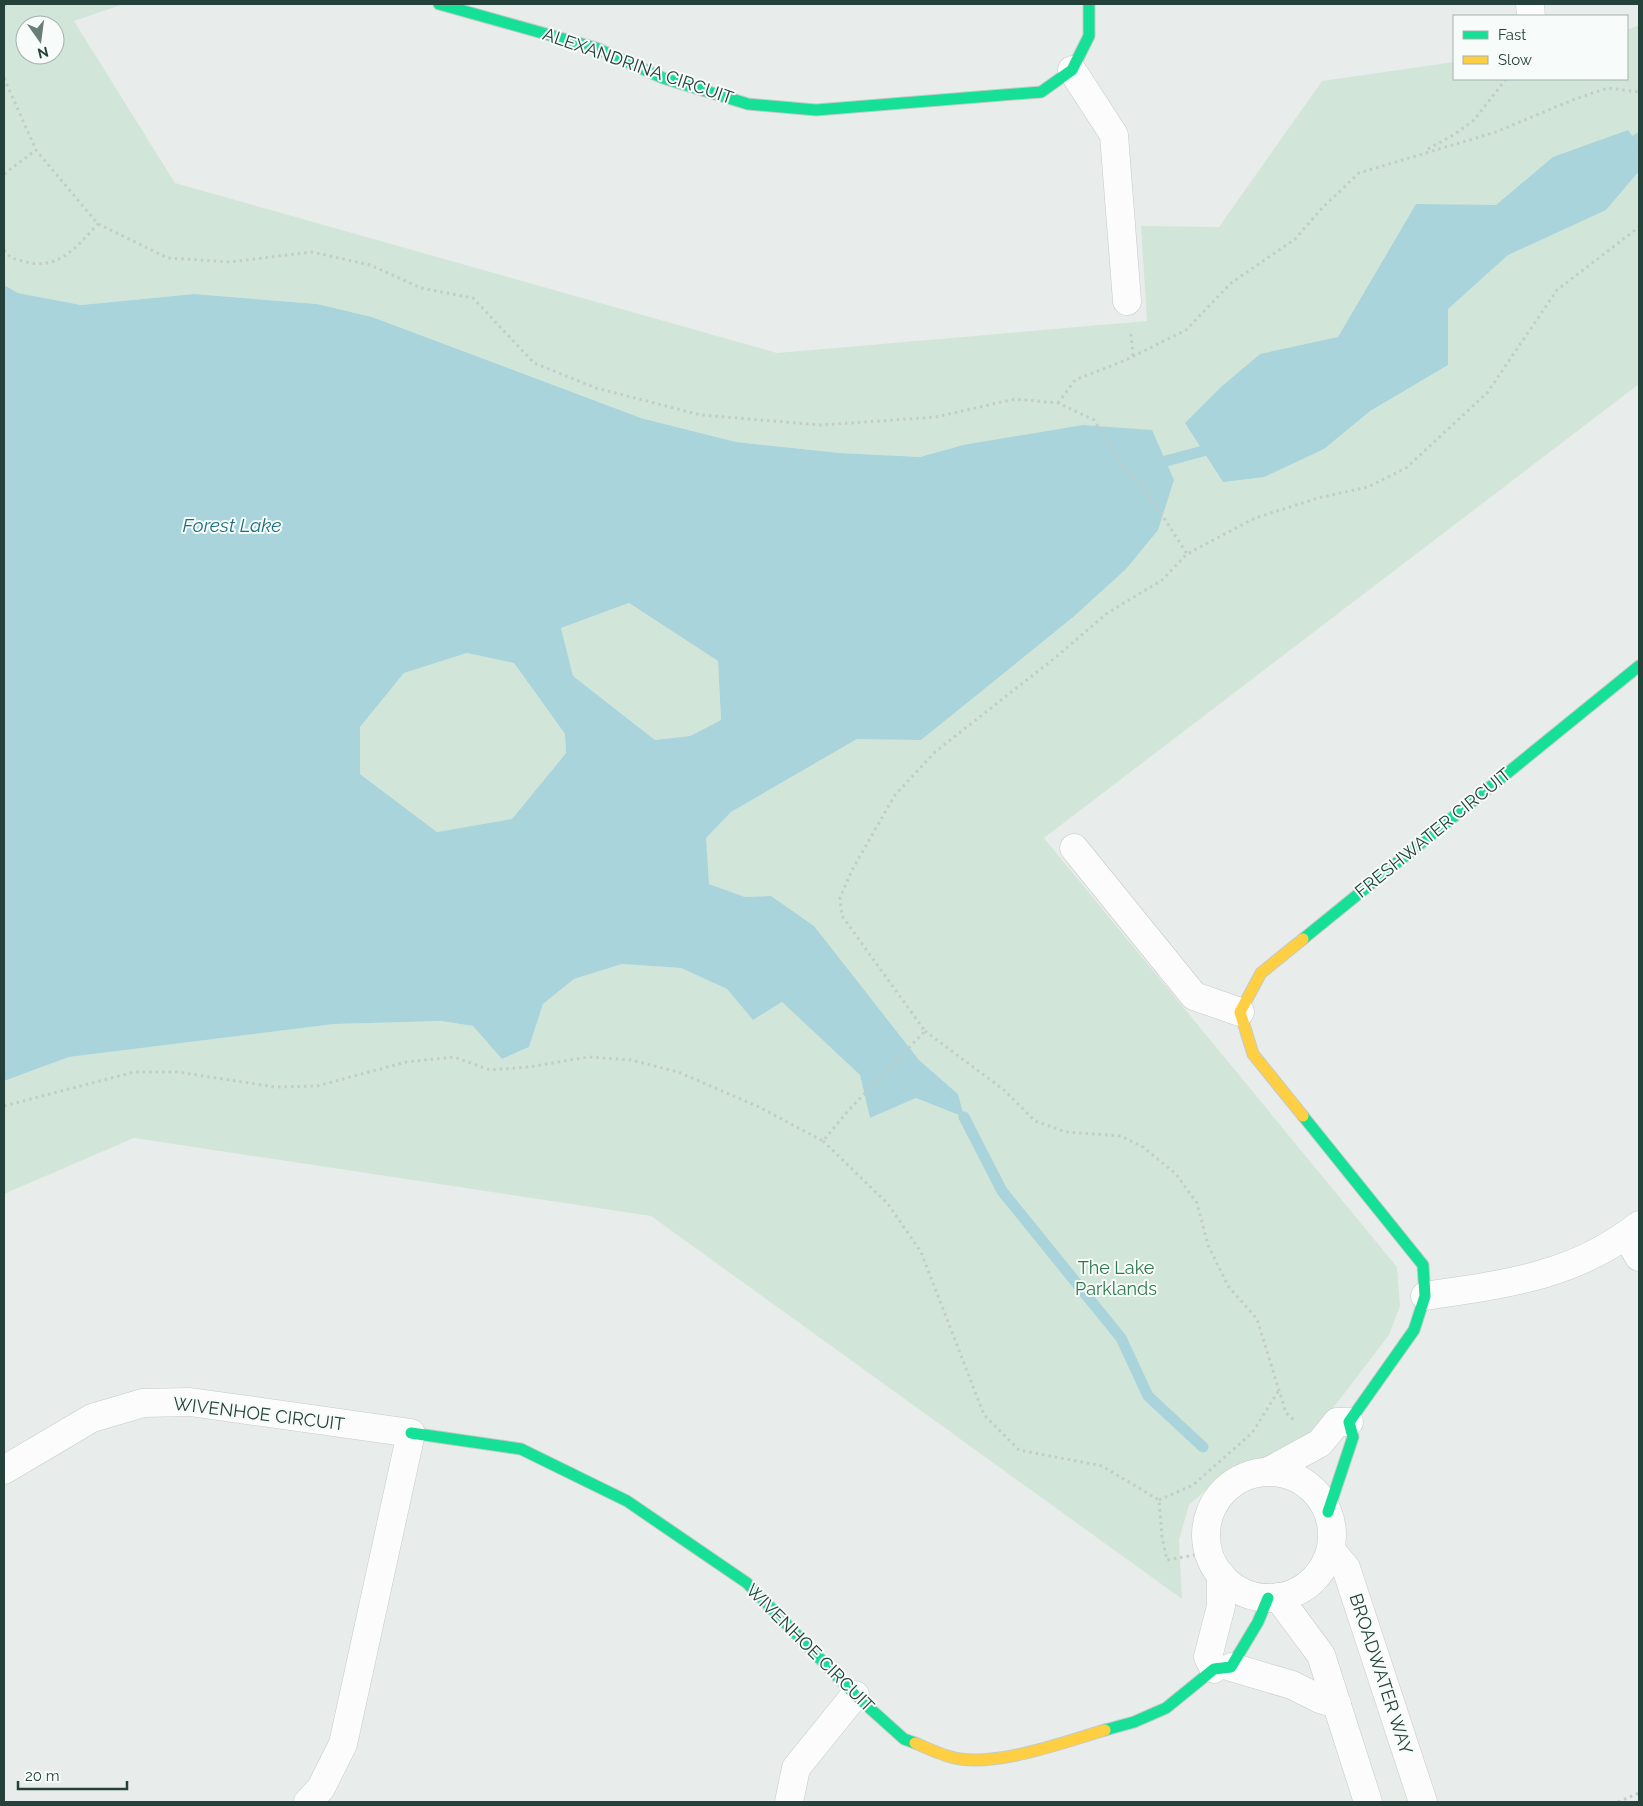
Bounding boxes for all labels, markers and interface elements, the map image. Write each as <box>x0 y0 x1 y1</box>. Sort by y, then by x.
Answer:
north arrow <box>15 15 65 65</box>
legend <box>1453 15 1628 80</box>
street label: ALEXANDRINA CIRCUIT <box>540 23 736 108</box>
text: Fast <box>1498 26 1526 44</box>
text: N <box>36 44 50 62</box>
text: Slow <box>1498 51 1532 69</box>
water label: Forest Lake <box>182 514 282 536</box>
street label: FRESHWATER CIRCUIT <box>1351 763 1515 902</box>
park label: The Lake Parklands <box>1075 1257 1157 1299</box>
street label: WIVENHOE CIRCUIT <box>172 1393 346 1434</box>
street label: WIVENHOE CIRCUIT <box>742 1579 879 1716</box>
street label: BROADWATER WAY <box>1346 1591 1417 1757</box>
scale bar <box>18 1758 126 1790</box>
text: 20 m <box>25 1767 60 1785</box>

